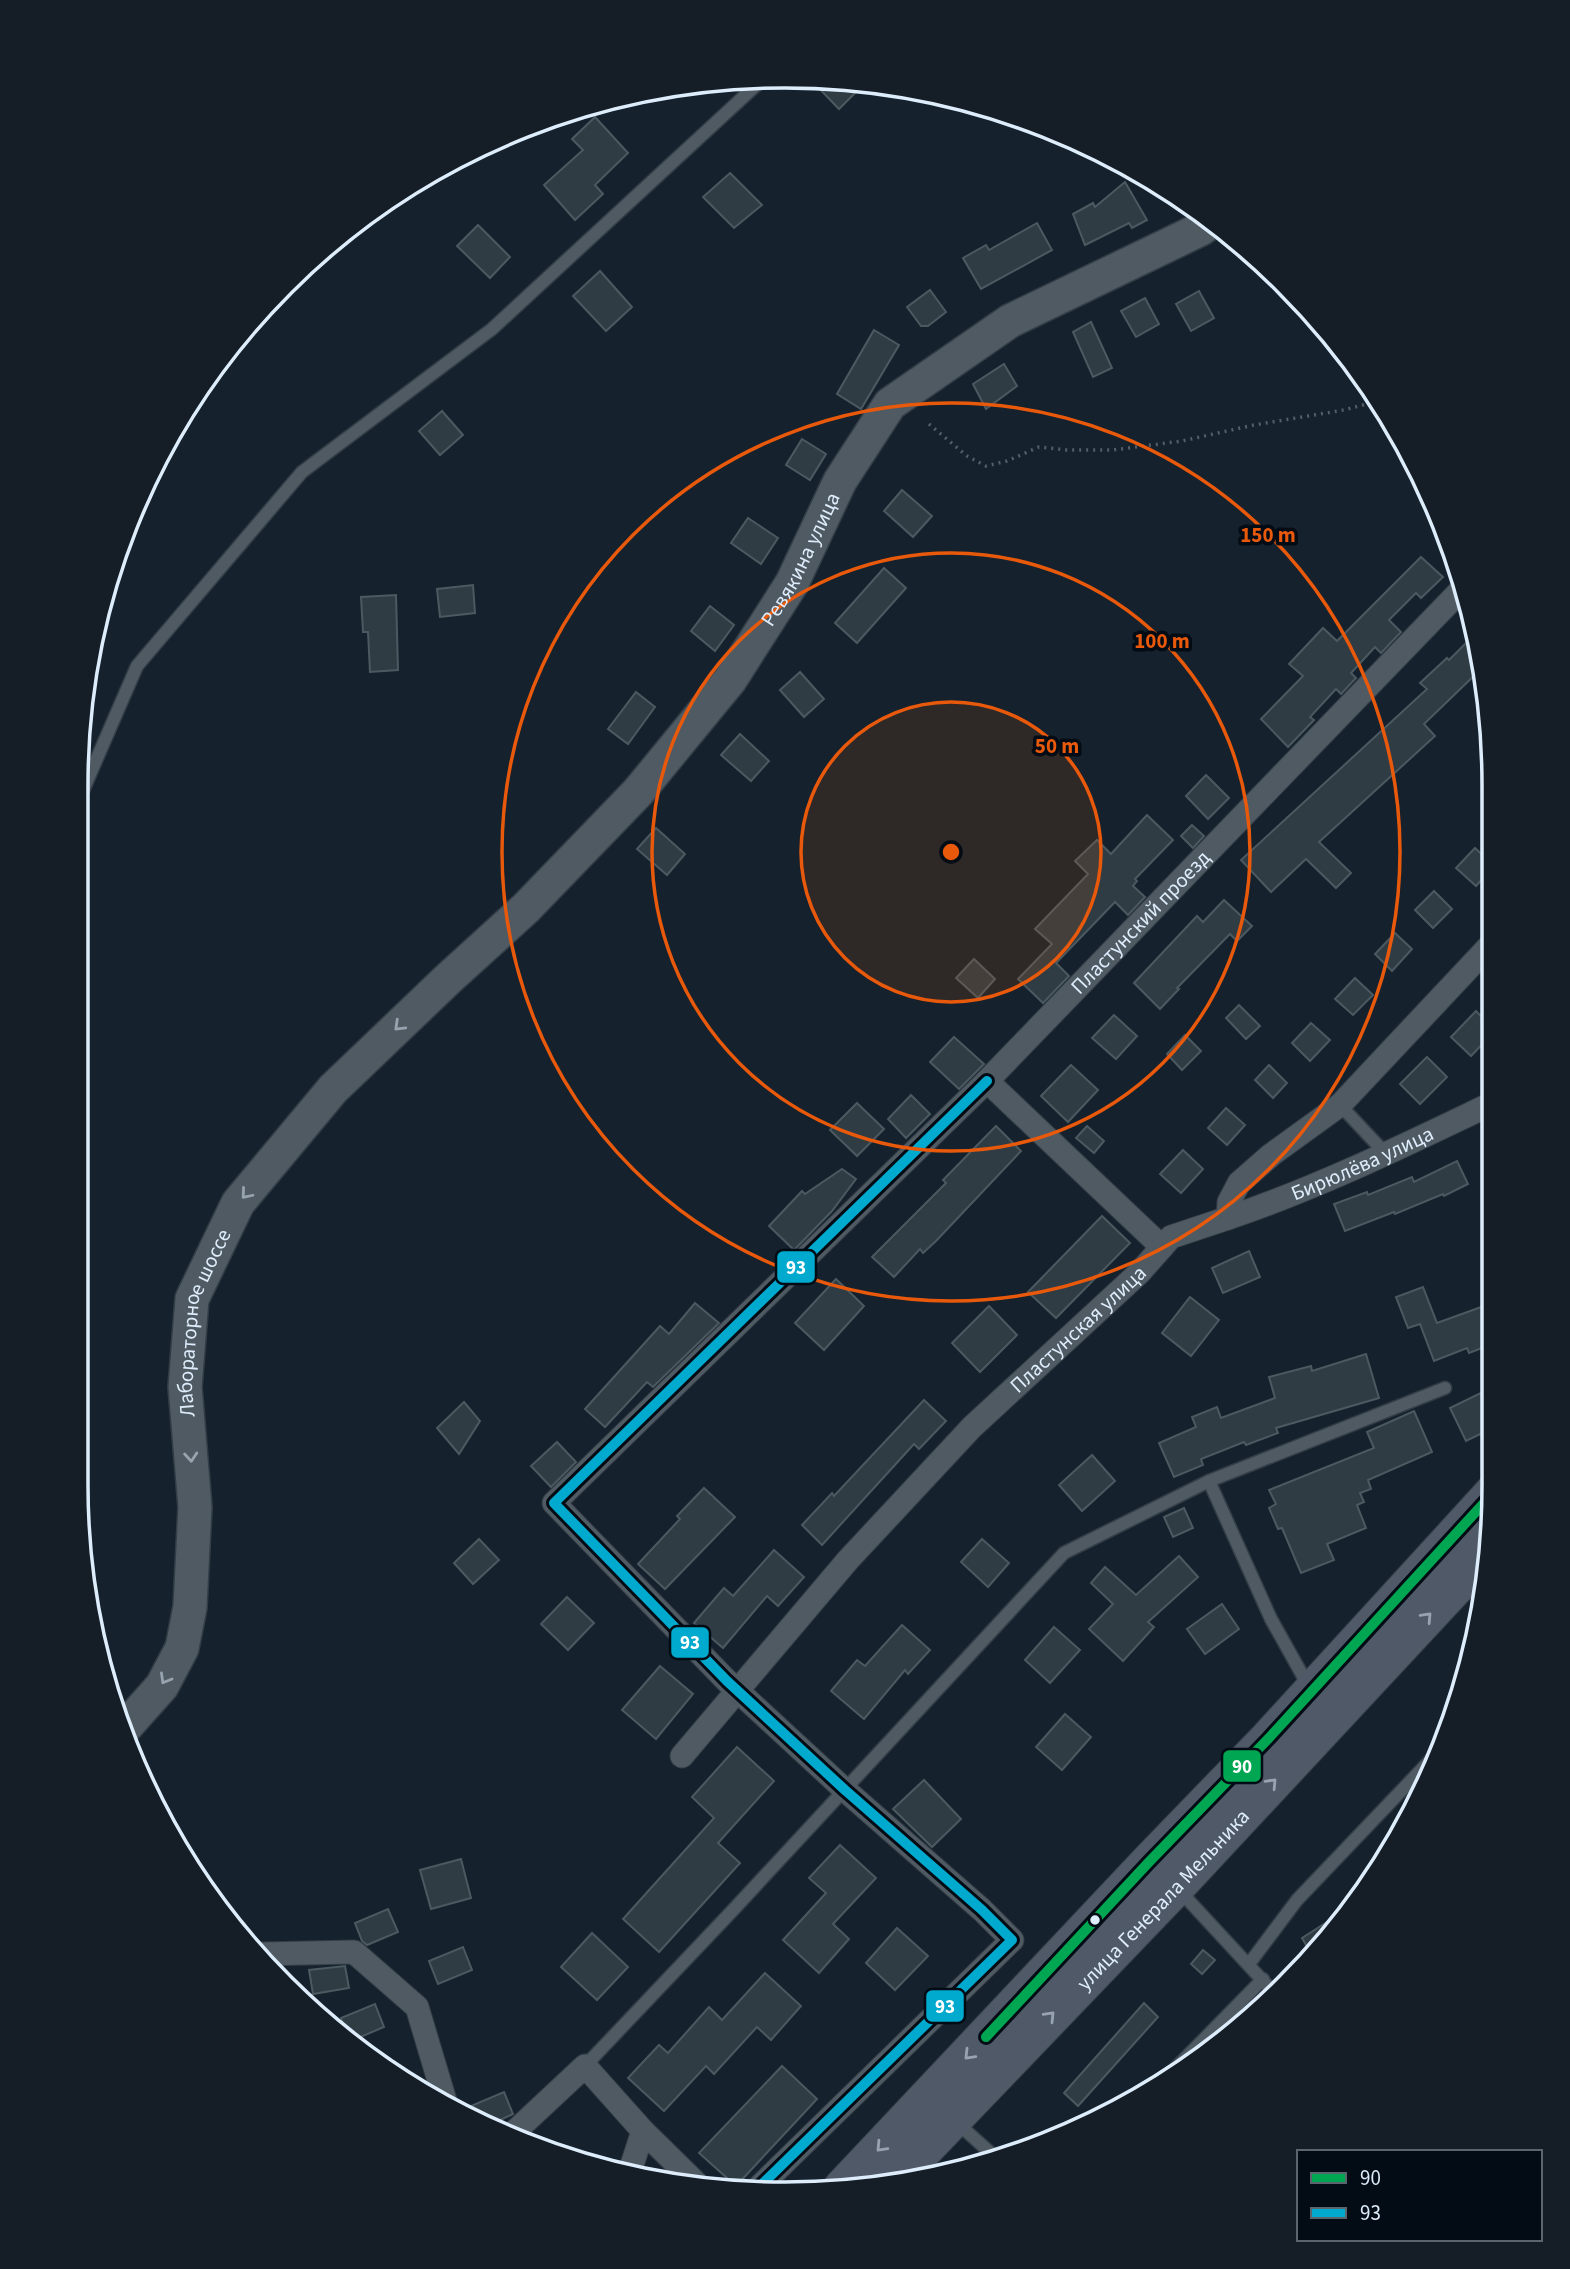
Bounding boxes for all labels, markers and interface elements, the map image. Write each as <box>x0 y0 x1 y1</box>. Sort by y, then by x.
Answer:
street label: Ревякина улица <box>753 487 848 632</box>
text: 150 m <box>1240 520 1296 550</box>
text: 100 m <box>1134 626 1190 656</box>
text: 50 m <box>1035 731 1079 761</box>
centre of rings <box>939 840 963 864</box>
street label: Пластунский проезд <box>1064 843 1217 1001</box>
one-way arrow <box>394 1017 407 1030</box>
street label: Бирюлёва улица <box>1286 1118 1439 1208</box>
one-way arrow <box>241 1186 254 1198</box>
street label: Лабораторное шоссе <box>170 1224 238 1418</box>
line badge: 93 <box>776 1250 816 1284</box>
text: 93 <box>786 1255 806 1282</box>
street label: Пластунская улица <box>1003 1258 1153 1400</box>
one-way arrow <box>183 1452 198 1463</box>
one-way arrow <box>1419 1612 1432 1625</box>
line badge: 93 <box>670 1626 710 1659</box>
text: 93 <box>680 1630 700 1657</box>
one-way arrow <box>160 1671 173 1684</box>
line badge: 90 <box>1222 1749 1262 1783</box>
text: 90 <box>1232 1754 1252 1781</box>
one-way arrow <box>1264 1778 1277 1791</box>
street label: улица Генерала Мельника <box>1070 1802 1256 1997</box>
unlabelled marker <box>1088 1913 1102 1927</box>
line badge: 93 <box>925 1989 965 2023</box>
text: 93 <box>935 1994 955 2021</box>
one-way arrow <box>1042 2011 1055 2024</box>
one-way arrow <box>964 2046 977 2059</box>
one-way arrow <box>876 2139 889 2152</box>
legend <box>1297 2150 1542 2241</box>
text: 90 <box>1360 2163 1381 2193</box>
text: 93 <box>1360 2198 1381 2228</box>

